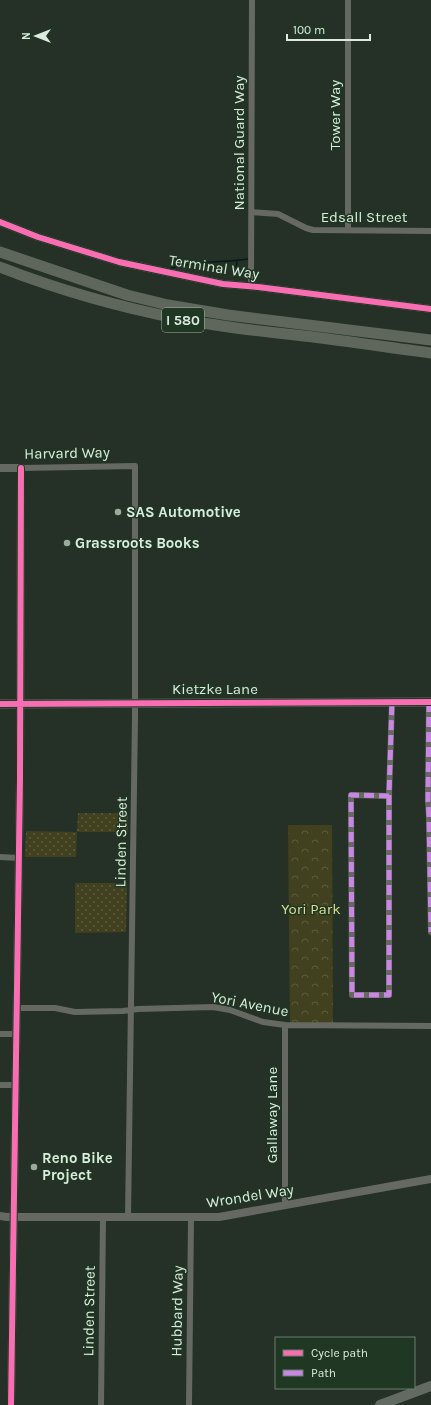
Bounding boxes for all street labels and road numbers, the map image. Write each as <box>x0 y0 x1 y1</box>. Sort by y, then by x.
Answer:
street label: National Guard Way <box>230 76 248 210</box>
street label: Tower Way <box>326 80 344 150</box>
street label: Edsall Street <box>321 208 408 226</box>
street label: Terminal Way <box>168 251 260 283</box>
road number: I 580 <box>162 308 204 332</box>
street label: Harvard Way <box>24 443 110 463</box>
street label: Kietzke Lane <box>172 680 258 698</box>
street label: Linden Street <box>111 796 131 888</box>
street label: Yori Avenue <box>210 988 290 1020</box>
street label: Gallaway Lane <box>263 1067 281 1163</box>
street label: Wrondel Way <box>205 1180 295 1212</box>
street label: Linden Street <box>79 1265 99 1357</box>
street label: Hubbard Way <box>167 1265 187 1357</box>

